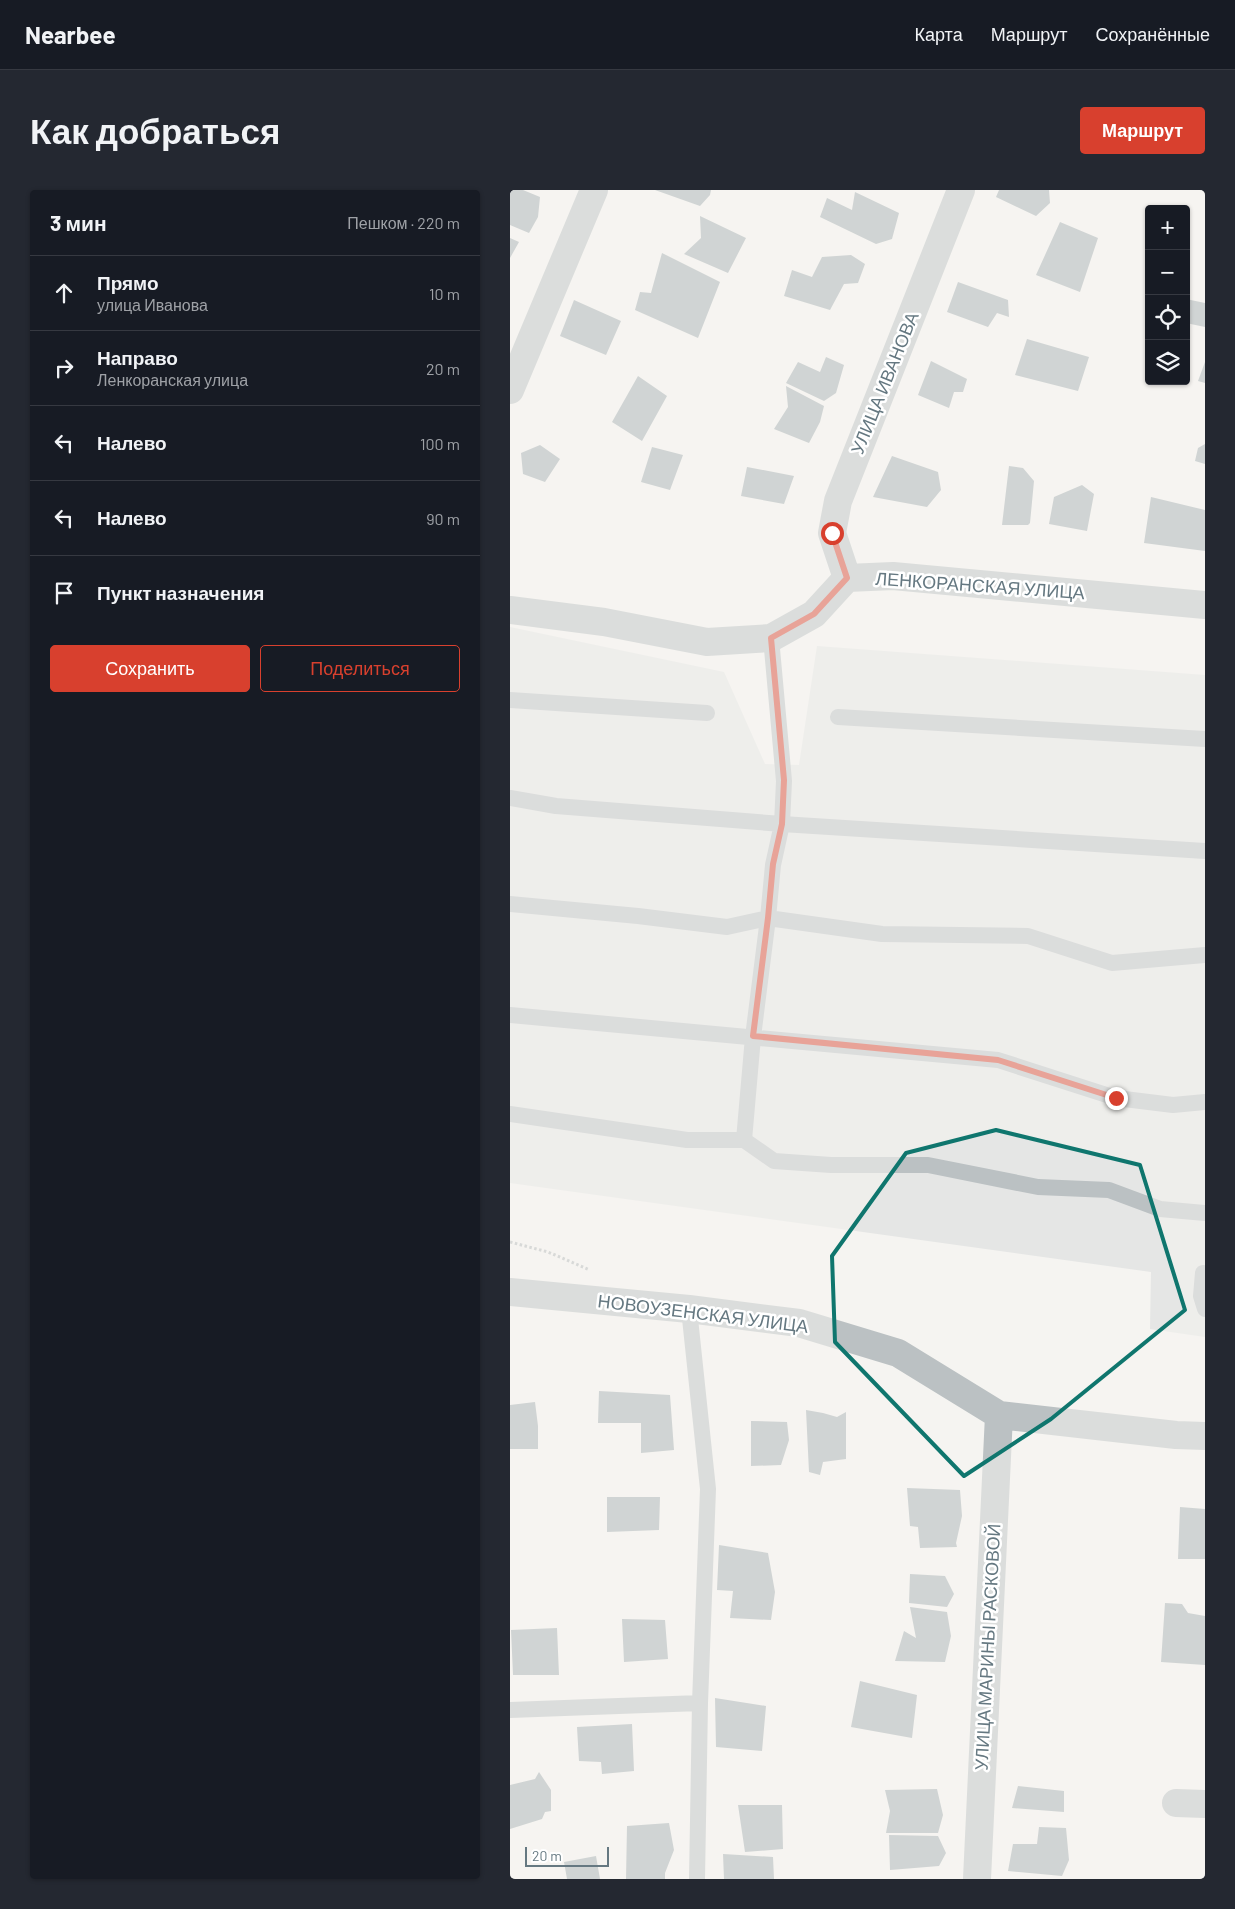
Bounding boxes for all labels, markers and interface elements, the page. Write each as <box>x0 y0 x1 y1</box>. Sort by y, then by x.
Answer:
text: Nearbee <box>25 20 116 49</box>
text: Карта <box>915 23 963 45</box>
text: Маршрут <box>991 23 1067 45</box>
text: Сохранённые <box>1095 23 1210 45</box>
button: Маршрут <box>1080 107 1205 154</box>
text: Как добраться <box>30 109 280 151</box>
map controls <box>1145 205 1190 385</box>
button: + <box>1145 205 1190 250</box>
text: 3 мин <box>50 210 107 235</box>
text: Пешком · 220 m <box>347 213 460 232</box>
button: − <box>1145 250 1190 295</box>
text: Прямо <box>97 271 159 294</box>
icon: ahead <box>50 279 78 307</box>
text: 10 m <box>429 284 460 303</box>
text: улица Иванова <box>97 295 208 314</box>
button: locate <box>1145 295 1190 340</box>
street label: УЛИЦА ИВАНОВА <box>846 308 923 457</box>
button: layers <box>1145 340 1190 385</box>
text: Направо <box>97 346 178 369</box>
icon: right <box>50 354 78 382</box>
text: 20 m <box>426 359 460 378</box>
text: Ленкоранская улица <box>97 370 248 389</box>
icon: left <box>50 429 78 457</box>
text: Налево <box>97 431 167 454</box>
text: 100 m <box>420 434 460 453</box>
icon: left <box>50 504 78 532</box>
text: Налево <box>97 506 167 529</box>
text: 90 m <box>426 509 460 528</box>
route start <box>821 522 844 545</box>
street label: ЛЕНКОРАНСКАЯ УЛИЦА <box>875 567 1086 603</box>
icon: arrive <box>50 579 78 607</box>
text: Пункт назначения <box>97 581 264 604</box>
button: Сохранить <box>50 645 250 692</box>
button: Поделиться <box>260 645 460 692</box>
route end <box>1105 1087 1128 1110</box>
street label: НОВОУЗЕНСКАЯ УЛИЦА <box>597 1289 810 1337</box>
street label: УЛИЦА МАРИНЫ РАСКОВОЙ <box>970 1523 1004 1771</box>
scale bar <box>525 1844 609 1867</box>
text: 20 m <box>532 1847 562 1864</box>

